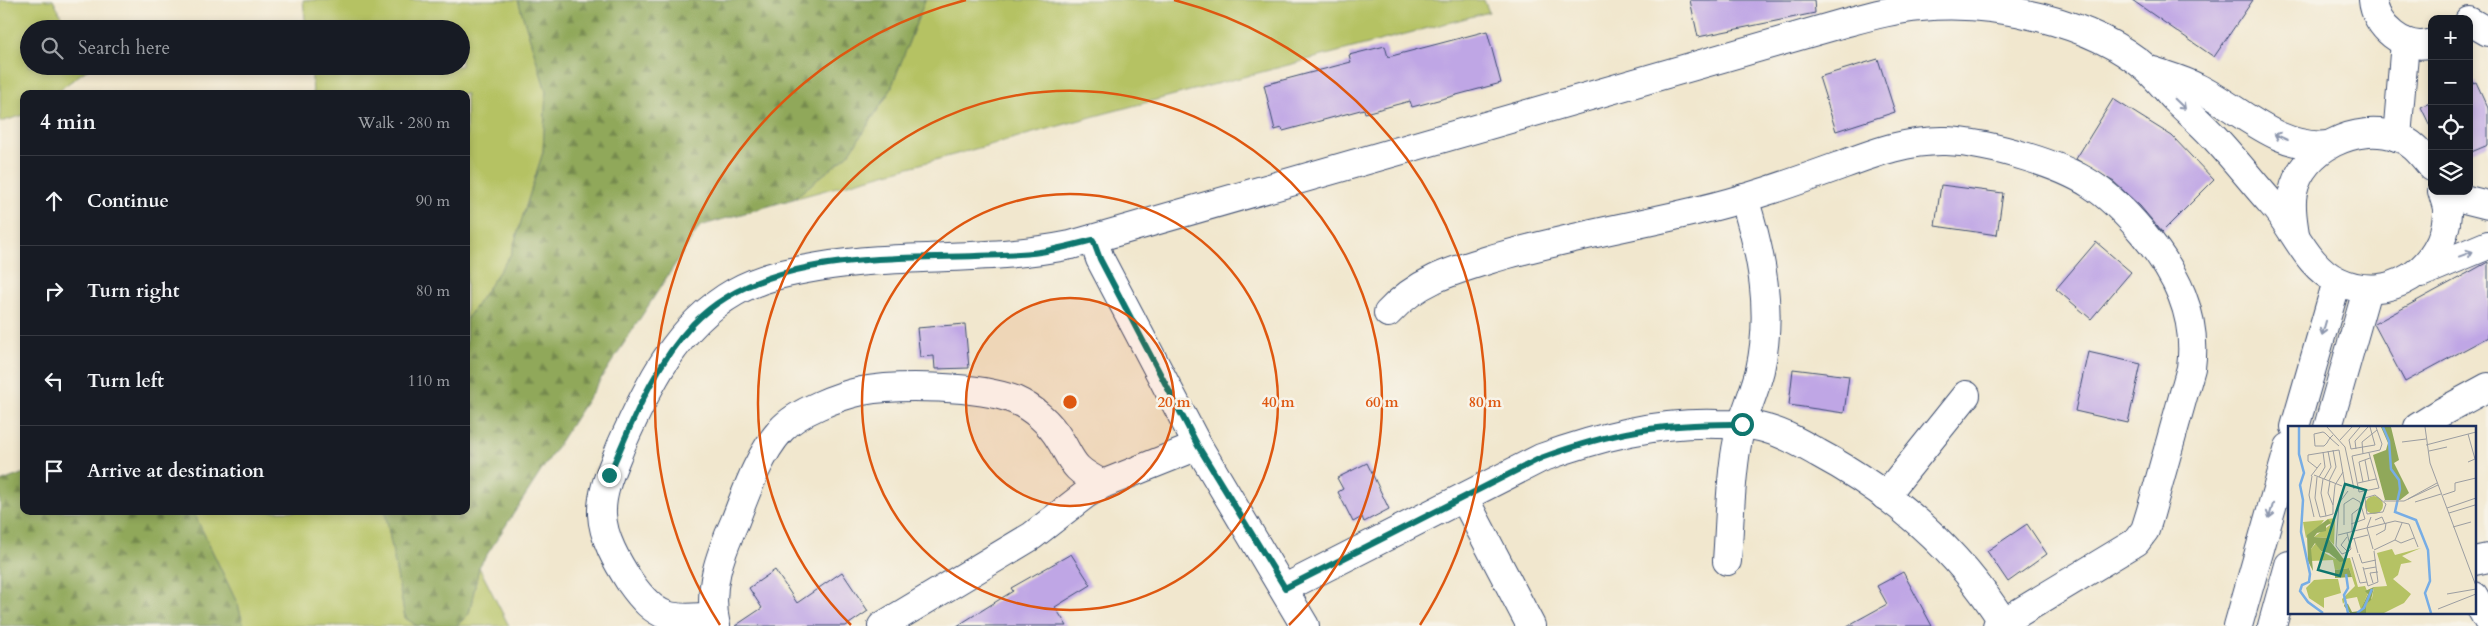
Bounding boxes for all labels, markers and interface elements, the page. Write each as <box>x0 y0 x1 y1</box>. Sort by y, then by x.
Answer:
map controls <box>2428 15 2473 195</box>
button: + <box>2428 15 2473 60</box>
search box <box>20 20 470 75</box>
icon: search <box>38 34 66 62</box>
text: Search here <box>78 35 170 61</box>
button: − <box>2428 60 2473 105</box>
one-way arrow <box>2174 98 2187 110</box>
button: locate <box>2428 105 2473 150</box>
text: 4 min <box>40 108 96 137</box>
text: Walk · 280 m <box>358 112 450 134</box>
one-way arrow <box>2274 131 2289 141</box>
button: layers <box>2428 150 2473 195</box>
icon: ahead <box>40 187 68 215</box>
text: Continue <box>87 188 169 214</box>
text: 90 m <box>416 190 450 212</box>
one-way arrow <box>2458 249 2473 258</box>
icon: right <box>40 277 68 305</box>
text: Turn right <box>87 278 179 304</box>
text: 80 m <box>416 280 450 302</box>
one-way arrow <box>2318 319 2328 335</box>
icon: left <box>40 367 68 395</box>
text: Turn left <box>87 368 164 394</box>
text: 110 m <box>408 370 450 392</box>
text: 20 m <box>1157 392 1191 412</box>
text: 40 m <box>1261 392 1295 412</box>
text: 60 m <box>1365 392 1399 412</box>
text: 80 m <box>1468 392 1502 412</box>
centre of rings <box>1061 393 1079 411</box>
route start <box>1731 413 1754 436</box>
inset map <box>2288 426 2476 614</box>
icon: arrive <box>40 457 68 485</box>
text: Arrive at destination <box>87 458 264 484</box>
route end <box>598 464 621 487</box>
one-way arrow <box>2265 502 2275 518</box>

